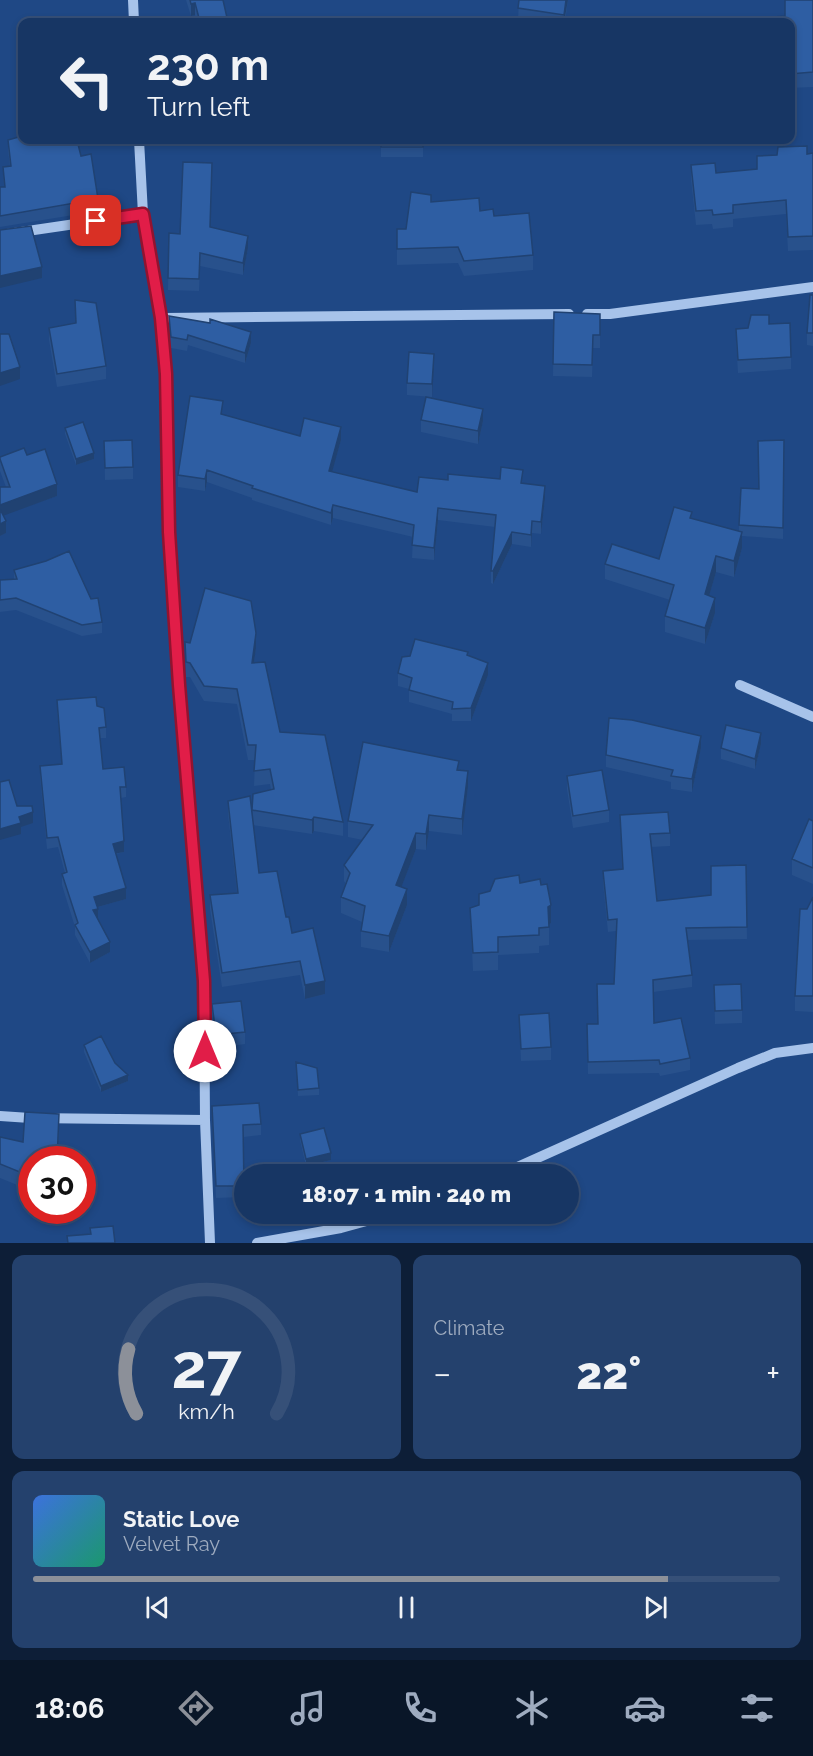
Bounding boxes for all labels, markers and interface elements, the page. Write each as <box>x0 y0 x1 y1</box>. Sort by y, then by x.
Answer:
text: 230 m <box>147 41 269 90</box>
icon: left <box>48 42 126 120</box>
text: Turn left <box>147 91 250 122</box>
pin <box>70 195 121 246</box>
icon: arrive <box>79 204 112 237</box>
position arrow <box>173 1019 237 1083</box>
speed limit sign: 30 <box>18 1146 96 1224</box>
text: 18:07 · 1 min · 240 m <box>302 1181 511 1207</box>
text: Climate <box>434 1316 505 1340</box>
text: 27 <box>171 1329 242 1403</box>
text: 22° <box>576 1347 641 1400</box>
text: − <box>434 1354 451 1393</box>
text: + <box>766 1354 780 1393</box>
text: km/h <box>178 1399 235 1424</box>
text: Static Love <box>123 1506 240 1532</box>
text: Velvet Ray <box>123 1532 220 1556</box>
icon: previous <box>141 1591 174 1624</box>
icon: pause <box>390 1591 423 1624</box>
icon: next <box>639 1591 672 1624</box>
icon: directions <box>175 1687 217 1729</box>
icon: music <box>287 1687 329 1729</box>
icon: phone <box>399 1687 441 1729</box>
icon: climate <box>511 1687 553 1729</box>
icon: car <box>624 1687 666 1729</box>
icon: filters <box>736 1687 778 1729</box>
text: 18:06 <box>35 1693 104 1724</box>

